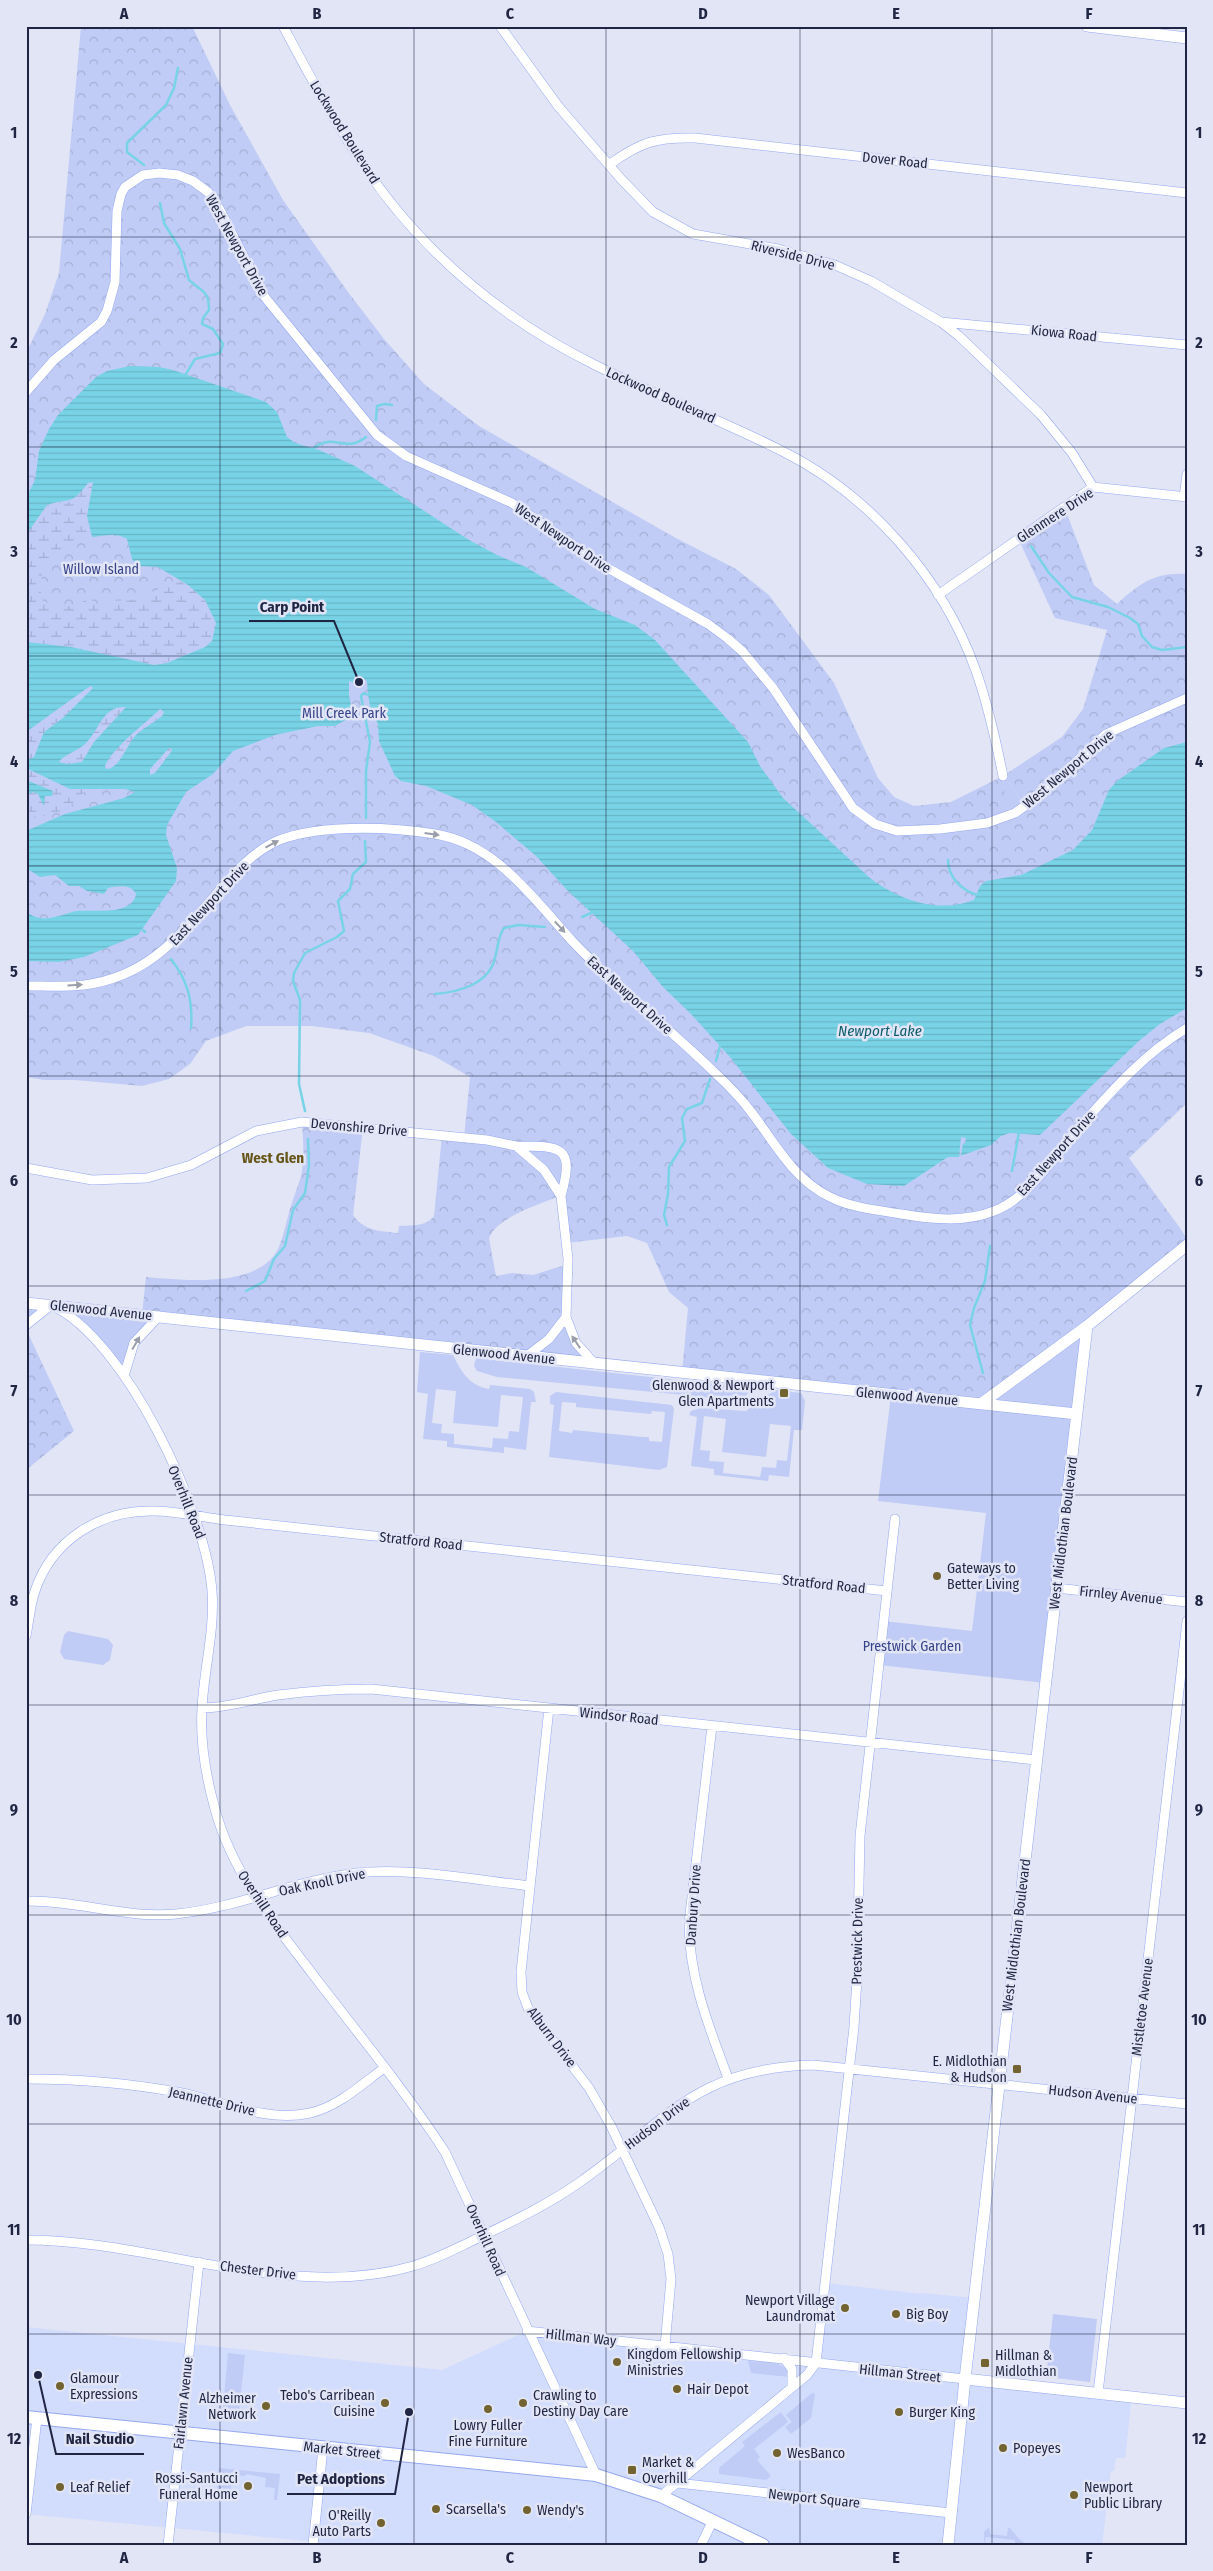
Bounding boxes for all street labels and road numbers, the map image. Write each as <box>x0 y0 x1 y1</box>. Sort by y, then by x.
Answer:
street label: Lockwood Boulevard <box>306 78 383 187</box>
street label: Dover Road <box>861 149 929 172</box>
street label: West Newport Drive <box>202 192 271 299</box>
street label: Riverside Drive <box>749 237 837 274</box>
street label: Kiowa Road <box>1030 322 1098 345</box>
street label: Lockwood Boulevard <box>603 364 718 427</box>
street label: Glenmere Drive <box>1014 484 1097 547</box>
street label: West Newport Drive <box>511 500 614 577</box>
street label: West Newport Drive <box>1020 727 1117 812</box>
street label: East Newport Drive <box>166 858 253 949</box>
street label: East Newport Drive <box>584 953 676 1038</box>
street label: East Newport Drive <box>1014 1107 1099 1199</box>
street label: Devonshire Drive <box>310 1115 408 1140</box>
street label: Glenwood Avenue <box>49 1297 153 1324</box>
street label: Glenwood Avenue <box>452 1341 556 1368</box>
street label: Glenwood Avenue <box>855 1384 959 1409</box>
street label: West Midlothian Boulevard <box>1046 1456 1081 1610</box>
street label: Overhill Road <box>164 1463 209 1541</box>
street label: Stratford Road <box>379 1529 463 1554</box>
street label: Stratford Road <box>782 1572 866 1597</box>
street label: Firnley Avenue <box>1078 1583 1163 1608</box>
street label: Windsor Road <box>579 1704 659 1729</box>
street label: West Midlothian Boulevard <box>999 1858 1034 2012</box>
street label: Danbury Drive <box>682 1864 705 1946</box>
street label: Oak Knoll Drive <box>277 1865 367 1900</box>
street label: Overhill Road <box>234 1867 291 1941</box>
street label: Prestwick Drive <box>848 1897 867 1985</box>
street label: Mistletoe Avenue <box>1128 1957 1157 2057</box>
street label: Alburn Drive <box>523 2004 580 2071</box>
street label: Hudson Avenue <box>1048 2081 1138 2108</box>
street label: Jeannette Drive <box>167 2083 257 2120</box>
street label: Hudson Drive <box>621 2093 693 2153</box>
street label: Overhill Road <box>462 2201 509 2279</box>
street label: Chester Drive <box>219 2257 297 2284</box>
street label: Hillman Way <box>545 2325 618 2350</box>
street label: Fairlawn Avenue <box>170 2356 197 2450</box>
street label: Hillman Street <box>858 2361 942 2386</box>
street label: Market Street <box>303 2438 382 2463</box>
street label: Newport Square <box>767 2485 861 2512</box>

